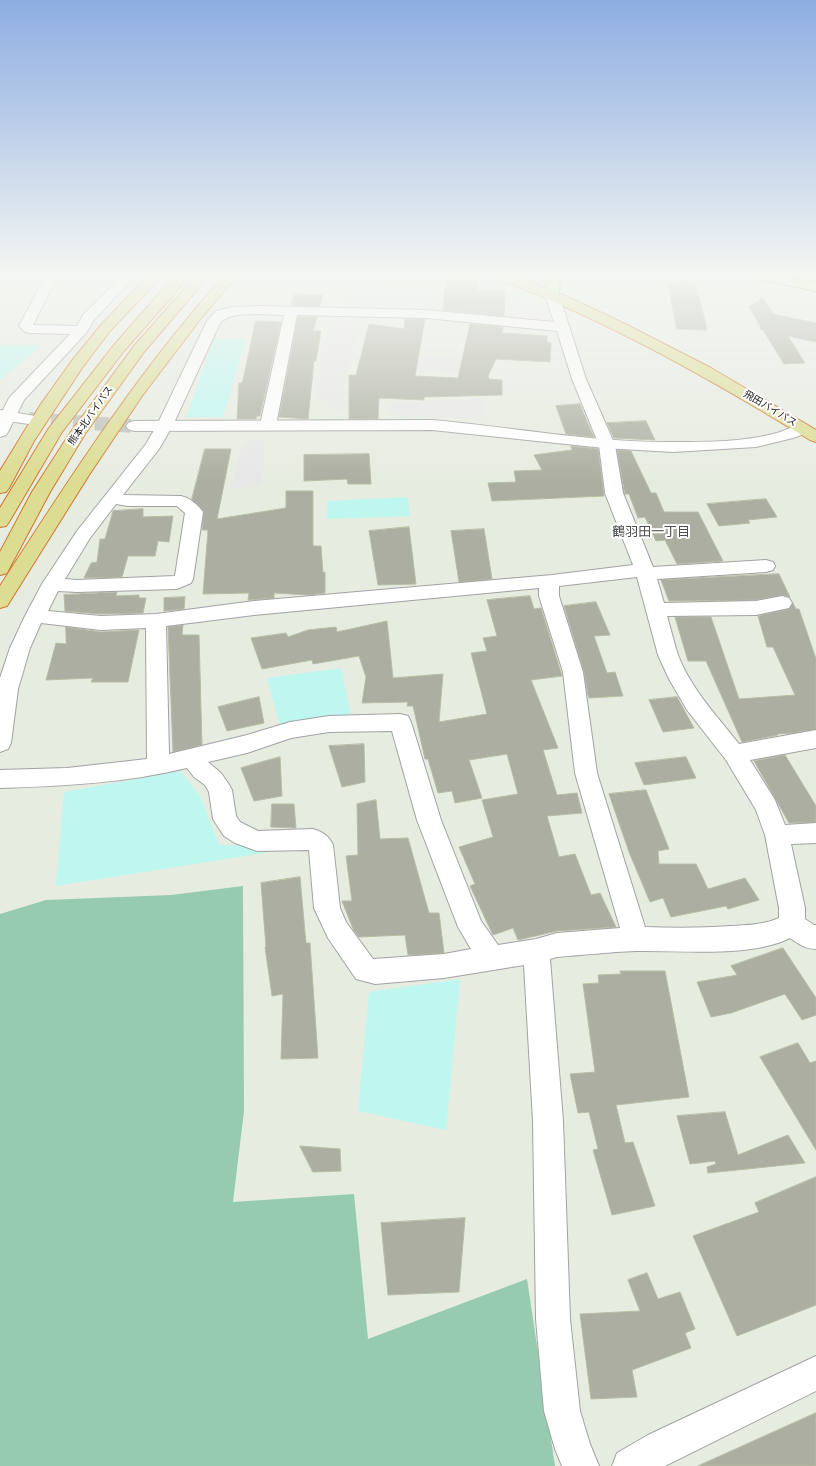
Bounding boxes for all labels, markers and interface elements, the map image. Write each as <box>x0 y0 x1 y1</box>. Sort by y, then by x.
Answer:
street label: 熊本北バイパス <box>66 384 116 448</box>
street label: 飛田バイパス <box>741 388 799 430</box>
district label: 鶴羽田一丁目 <box>612 525 690 541</box>

